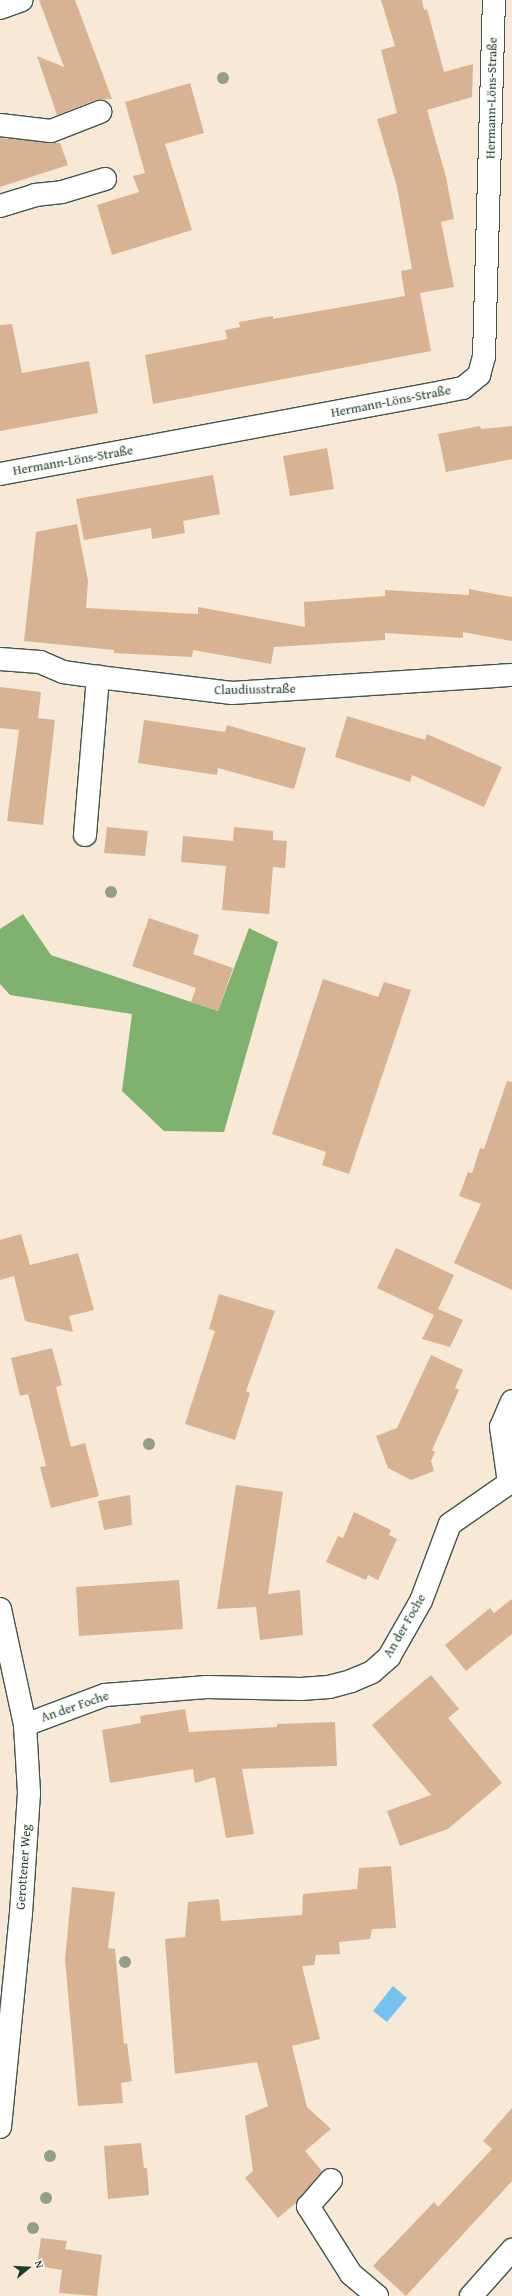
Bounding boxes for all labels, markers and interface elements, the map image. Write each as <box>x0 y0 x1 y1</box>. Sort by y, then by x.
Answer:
street label: Hermann-Löns-Straße <box>483 37 501 159</box>
street label: Hermann-Löns-Straße <box>330 383 452 421</box>
street label: Hermann-Löns-Straße <box>12 443 134 479</box>
street label: Claudiusstraße <box>214 681 296 699</box>
street label: An der Foche <box>381 1591 429 1661</box>
street label: An der Foche <box>39 1688 111 1726</box>
street label: Gerottener Weg <box>13 1824 35 1910</box>
north arrow <box>8 2248 48 2288</box>
text: N <box>31 2258 48 2270</box>

